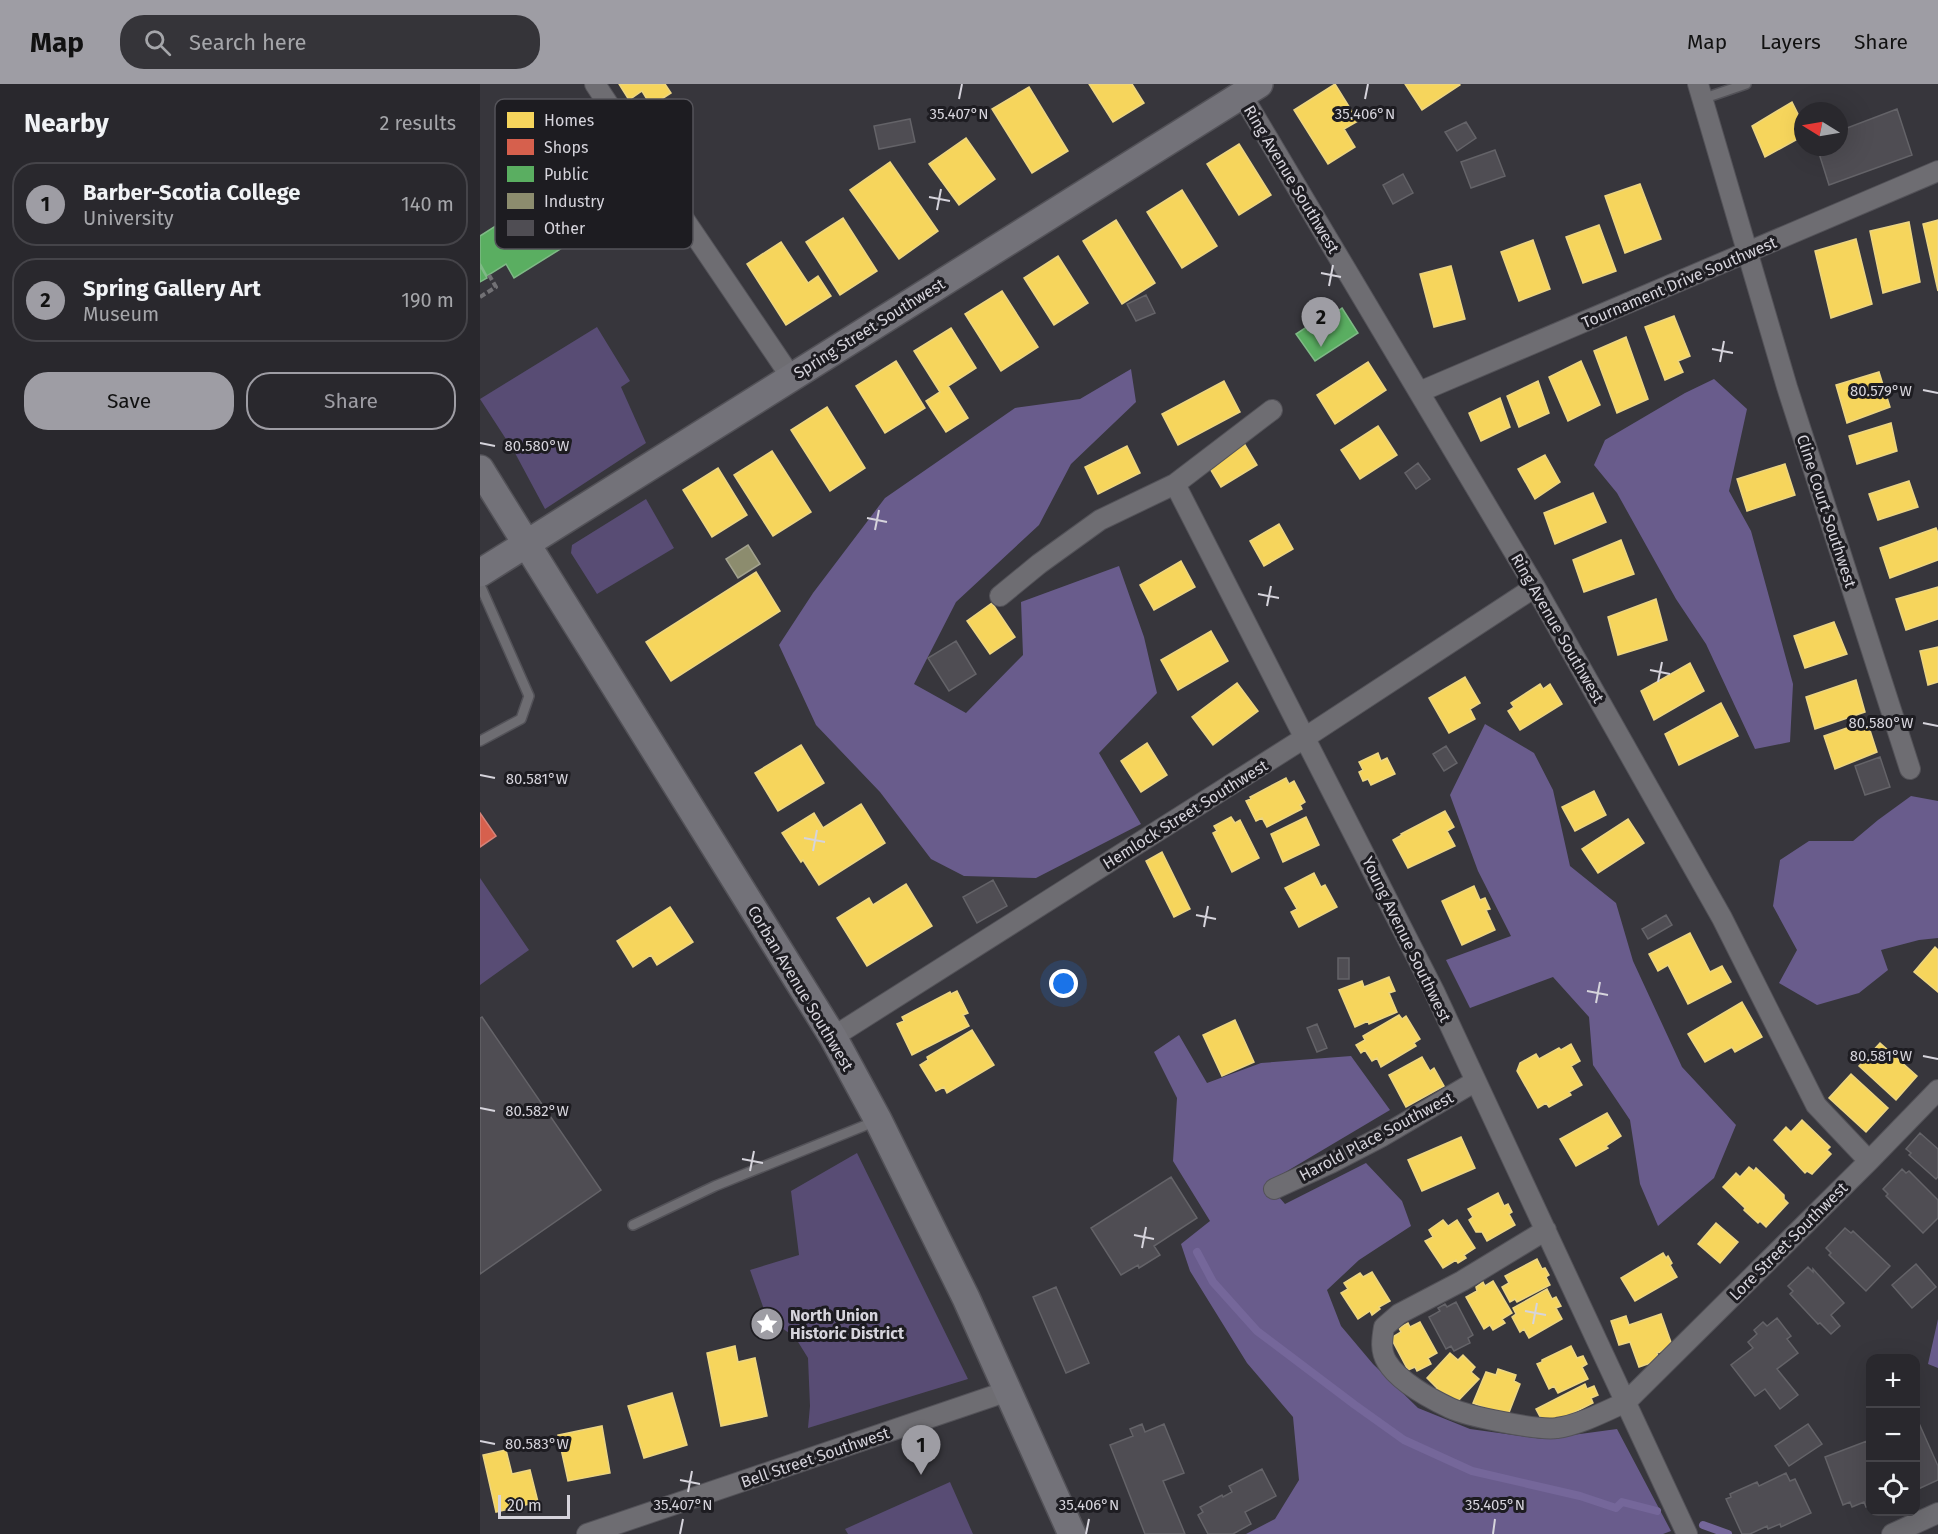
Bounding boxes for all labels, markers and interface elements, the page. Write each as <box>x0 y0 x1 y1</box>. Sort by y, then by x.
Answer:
search box <box>120 15 540 69</box>
text: Map <box>30 26 84 59</box>
icon: search <box>141 26 174 59</box>
text: Search here <box>189 29 307 56</box>
text: Map <box>1687 29 1727 55</box>
text: Layers <box>1760 29 1821 55</box>
text: Share <box>1854 29 1908 55</box>
legend <box>495 99 693 249</box>
street label: Ring Avenue Southwest <box>1240 102 1343 257</box>
north arrow <box>1794 102 1848 156</box>
text: 35.407°N <box>929 105 989 123</box>
text: 35.406°N <box>1335 105 1395 123</box>
text: Nearby <box>24 108 109 139</box>
text: 2 results <box>379 111 456 135</box>
text: Homes <box>544 111 594 130</box>
text: Shops <box>544 138 588 157</box>
text: Public <box>544 165 589 184</box>
text: Barber-Scotia College <box>83 179 301 206</box>
text: 1 <box>41 192 50 216</box>
text: 140 m <box>401 192 454 216</box>
text: Industry <box>544 192 604 211</box>
text: University <box>83 206 174 230</box>
text: Other <box>544 219 586 238</box>
street label: Tournament Drive Southwest <box>1579 233 1780 332</box>
street label: Spring Street Southwest <box>790 274 948 383</box>
text: Spring Gallery Art <box>83 275 261 302</box>
text: 2 <box>40 288 51 312</box>
text: 190 m <box>401 288 454 312</box>
pin: 2 <box>1302 298 1340 347</box>
text: Museum <box>83 302 159 326</box>
button: Save <box>24 372 234 430</box>
button: Share <box>246 372 456 430</box>
text: 80.579°W <box>1850 382 1913 400</box>
street label: Cline Court Southwest <box>1793 432 1860 590</box>
text: 80.580°W <box>505 437 570 455</box>
street label: Ring Avenue Southwest <box>1507 550 1608 707</box>
text: 80.580°W <box>1849 714 1914 732</box>
street label: Hemlock Street Southwest <box>1099 756 1271 873</box>
text: 80.581°W <box>506 770 569 788</box>
street label: Young Avenue Southwest <box>1358 853 1455 1025</box>
street label: Corban Avenue Southwest <box>744 902 858 1074</box>
your location <box>1049 969 1078 998</box>
text: 80.581°W <box>1850 1047 1913 1065</box>
street label: Harold Place Southwest <box>1296 1088 1457 1185</box>
text: 80.582°W <box>505 1102 569 1120</box>
street label: Lore Street Southwest <box>1725 1178 1852 1304</box>
place icon: North Union Historic District <box>749 1306 785 1342</box>
place label: North Union Historic District <box>790 1306 905 1343</box>
map controls <box>1866 1354 1920 1516</box>
button: + <box>1866 1354 1920 1408</box>
button: − <box>1866 1408 1920 1462</box>
street label: Bell Street Southwest <box>738 1423 892 1492</box>
pin: 1 <box>902 1426 940 1475</box>
text: 80.583°W <box>505 1435 570 1453</box>
button: locate <box>1866 1462 1920 1516</box>
scale bar <box>498 1492 570 1520</box>
text: 20 m <box>507 1496 542 1515</box>
text: 35.407°N <box>653 1496 713 1514</box>
text: 35.406°N <box>1059 1496 1119 1514</box>
text: 35.405°N <box>1465 1496 1525 1514</box>

